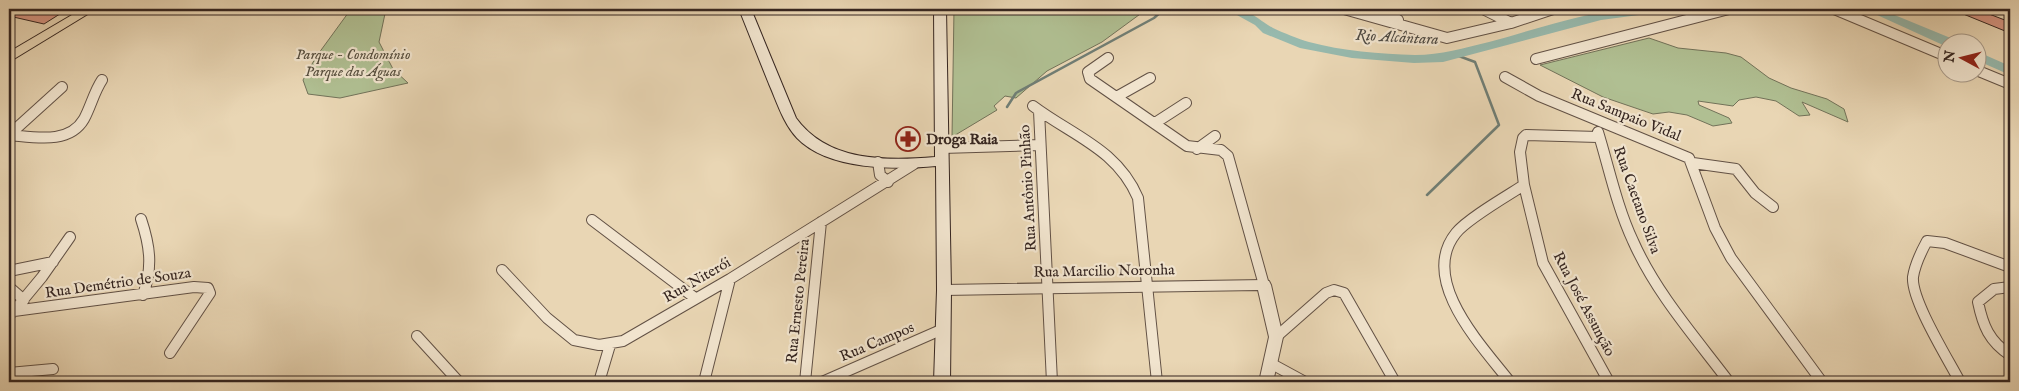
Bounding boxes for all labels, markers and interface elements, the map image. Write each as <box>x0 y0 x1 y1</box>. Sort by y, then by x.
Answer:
water label: Rio Alcântara <box>1355 26 1439 50</box>
north arrow <box>1936 32 1986 82</box>
park label: Parque - Condomínio Parque das Águas <box>296 45 410 82</box>
text: N <box>1940 49 1960 65</box>
street label: Rua Sampaio Vidal <box>1568 84 1685 146</box>
street label: Rua Antônio Pinhão <box>1015 124 1041 252</box>
pharmacy icon: Droga Raia <box>895 126 921 152</box>
place label: Droga Raia <box>926 130 998 149</box>
street label: Rua Caetano Silva <box>1609 144 1665 257</box>
street label: Rua Ernesto Pereira <box>782 237 814 364</box>
street label: Rua José Assunção <box>1548 249 1620 359</box>
street label: Rua Niterói <box>660 253 734 307</box>
street label: Rua Marcilio Noronha <box>1033 260 1175 282</box>
street label: Rua Demétrio de Souza <box>44 263 193 303</box>
street label: Rua Campos <box>837 318 917 366</box>

